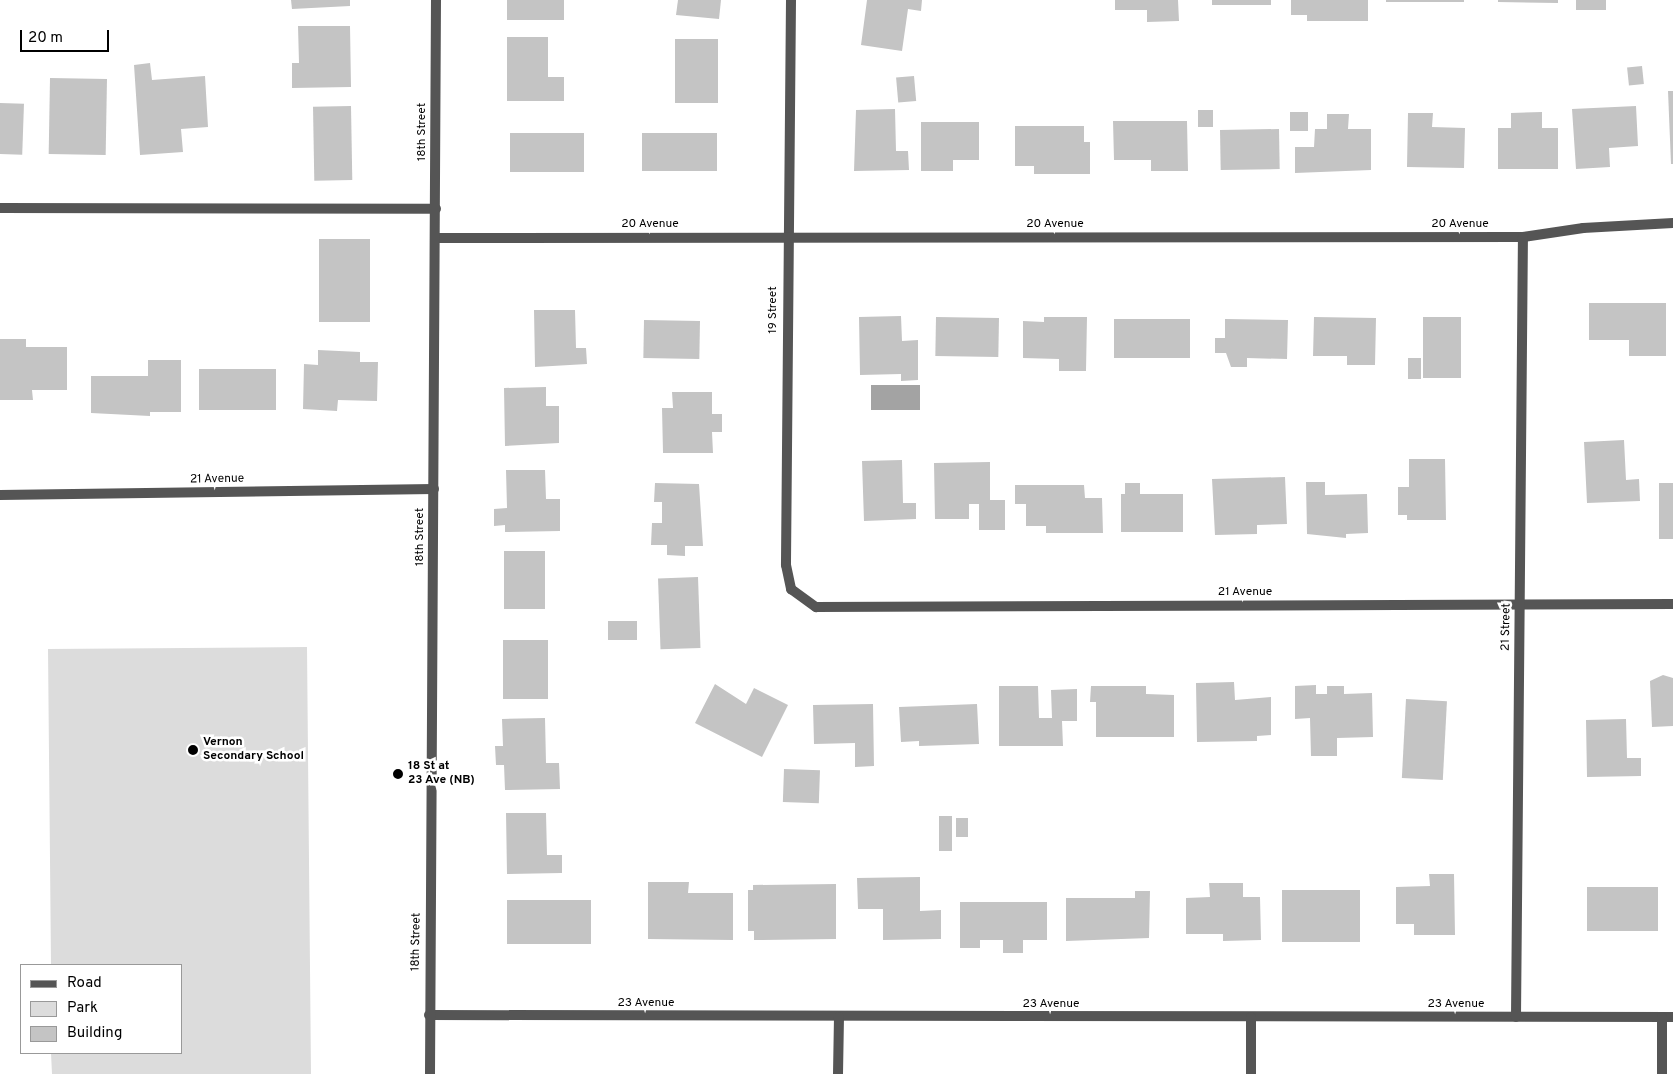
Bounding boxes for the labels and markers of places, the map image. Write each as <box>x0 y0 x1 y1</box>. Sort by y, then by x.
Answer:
place label: Vernon Secondary School <box>203 736 304 764</box>
marker: Vernon Secondary School <box>187 744 199 756</box>
place label: 18 St at 23 Ave (NB) <box>408 760 475 788</box>
marker: 18 St at 23 Ave (NB) <box>392 768 404 780</box>

